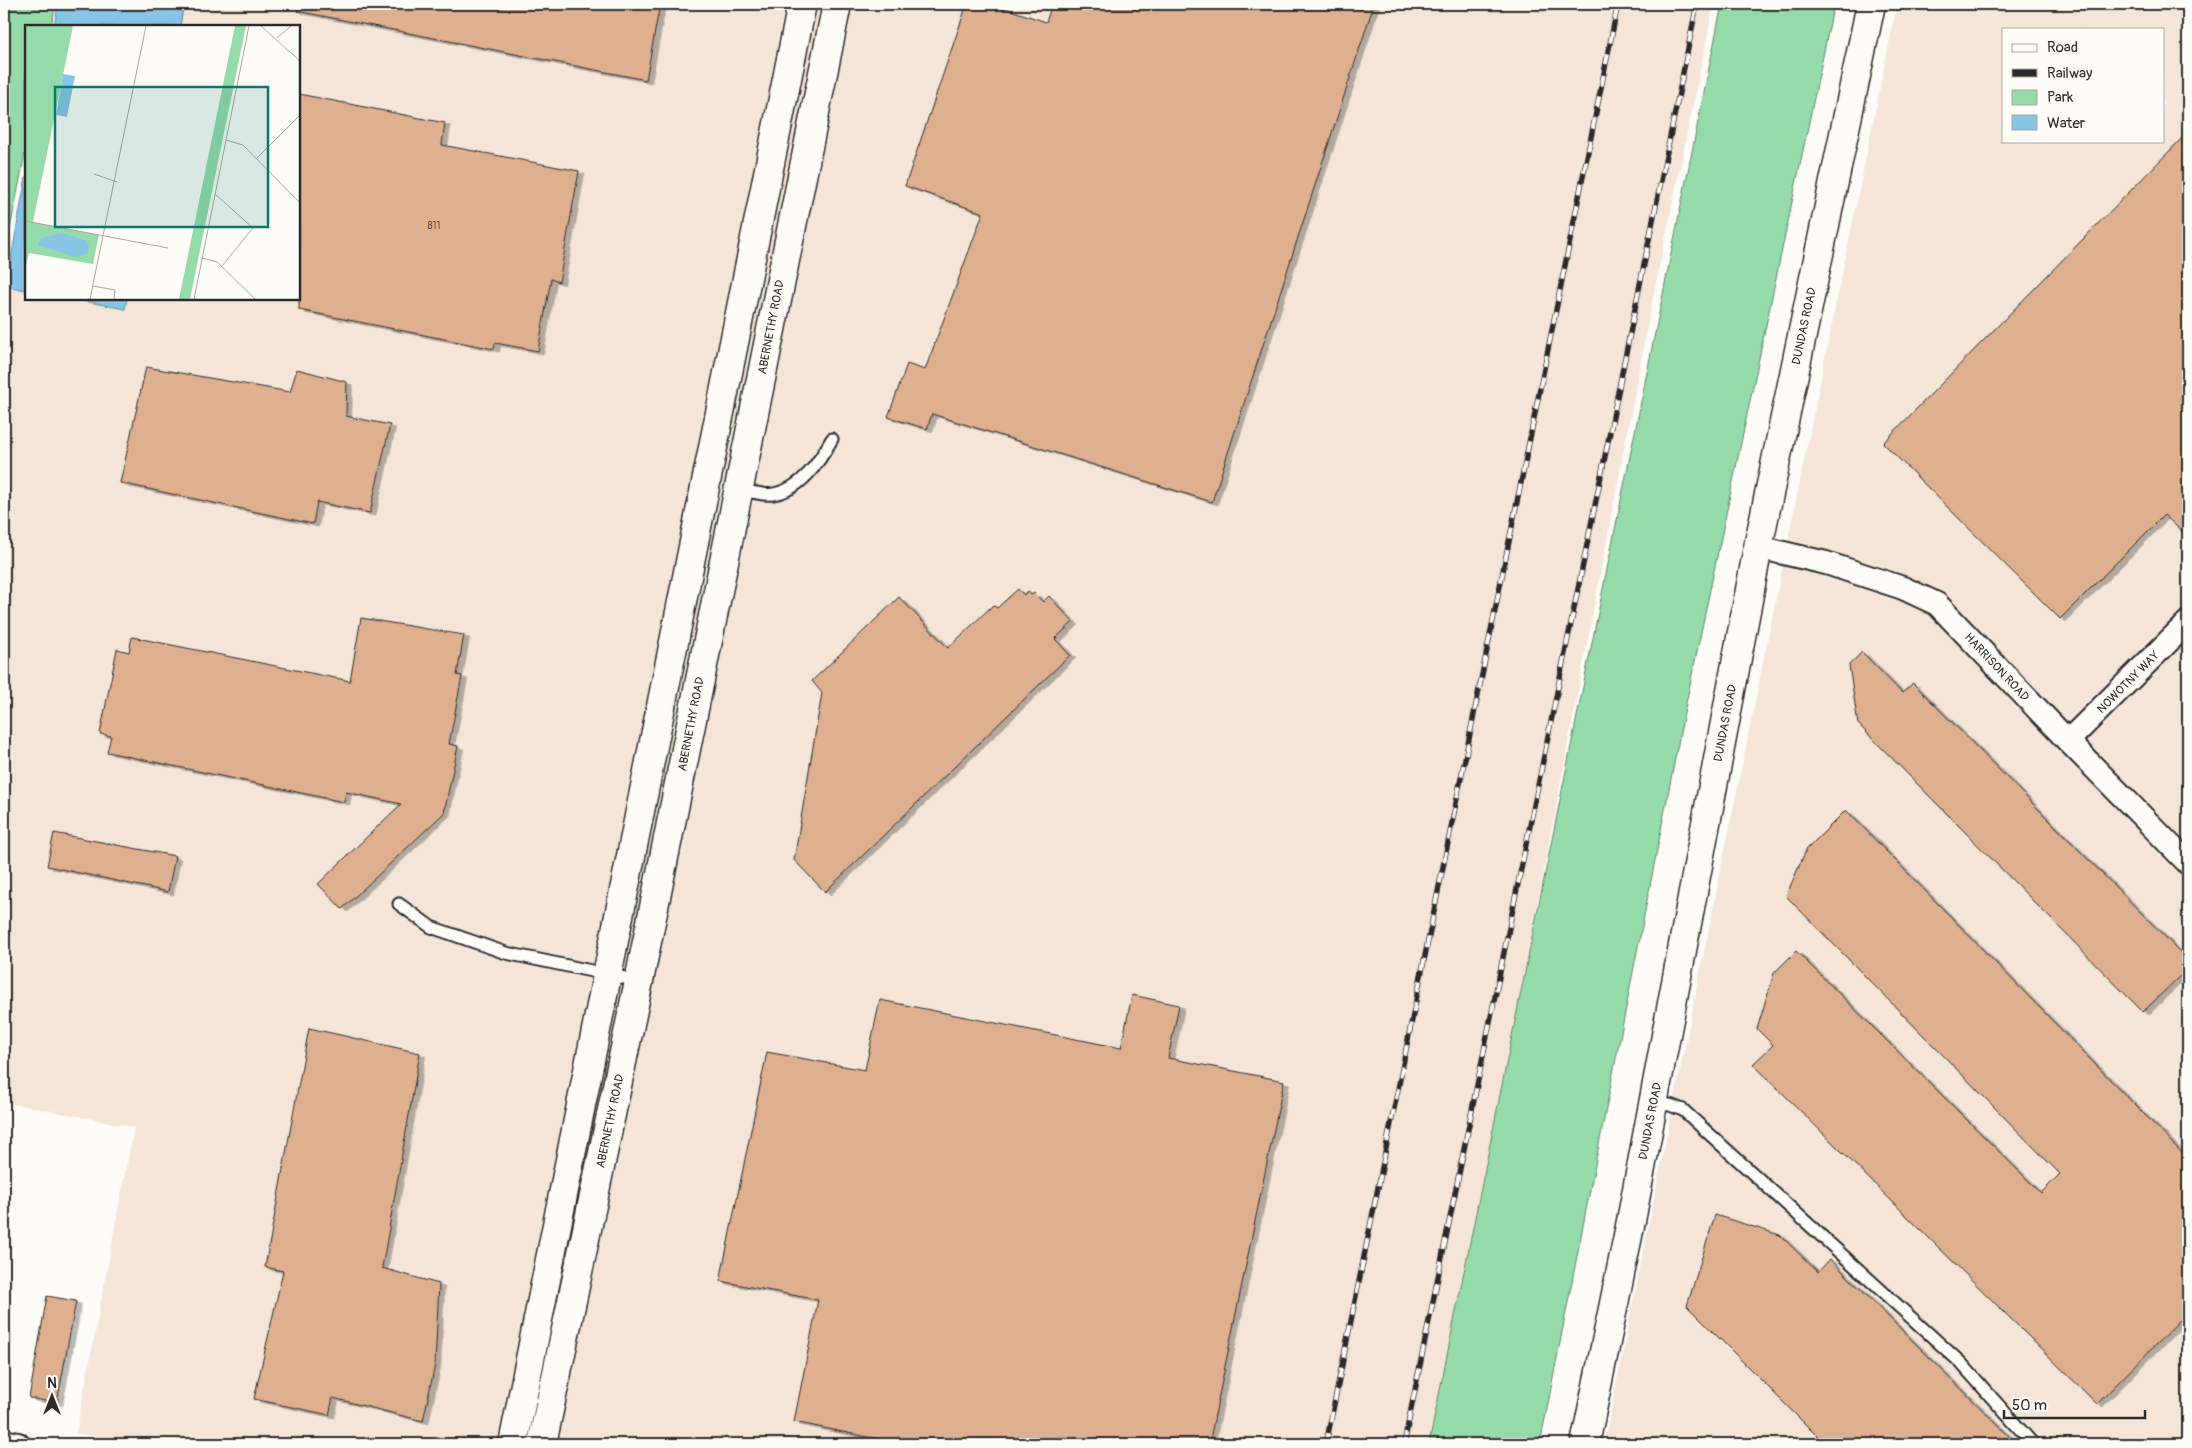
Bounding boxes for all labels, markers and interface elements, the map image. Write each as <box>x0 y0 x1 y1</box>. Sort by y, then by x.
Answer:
inset map <box>25 25 300 300</box>
legend <box>2002 28 2164 142</box>
text: Road <box>2047 38 2078 57</box>
text: Railway <box>2047 64 2093 83</box>
text: Park <box>2047 88 2074 107</box>
text: Water <box>2047 114 2086 133</box>
house number: 811 <box>428 220 441 232</box>
street label: ABERNETHY ROAD <box>755 278 788 375</box>
street label: DUNDAS ROAD <box>1789 286 1820 366</box>
street label: HARRISON ROAD <box>1961 630 2032 705</box>
street label: NOWOTNY WAY <box>2094 648 2163 717</box>
street label: ABERNETHY ROAD <box>675 675 708 772</box>
street label: DUNDAS ROAD <box>1711 683 1740 763</box>
street label: ABERNETHY ROAD <box>593 1072 628 1169</box>
street label: DUNDAS ROAD <box>1636 1081 1665 1161</box>
north arrow <box>28 1370 78 1420</box>
text: N <box>47 1375 57 1392</box>
scale bar <box>2004 1388 2146 1420</box>
text: 50 m <box>2012 1396 2047 1415</box>

